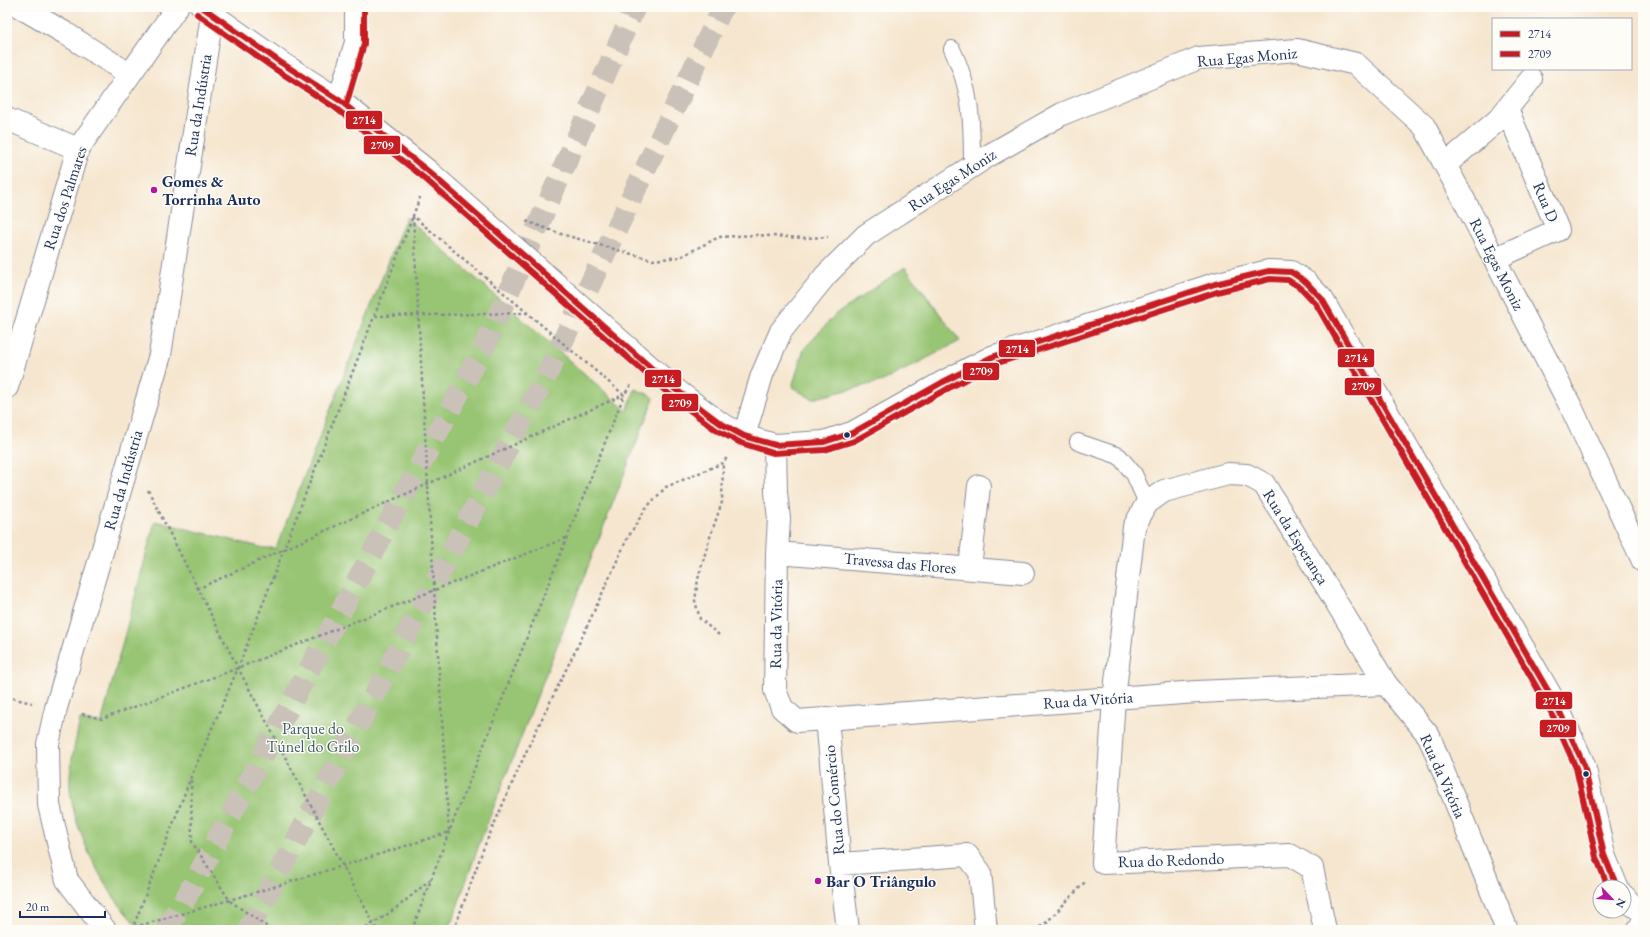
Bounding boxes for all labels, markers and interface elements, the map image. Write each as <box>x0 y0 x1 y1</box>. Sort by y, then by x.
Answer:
legend <box>1492 18 1632 70</box>
text: 2714 <box>1528 26 1551 42</box>
street label: Rua Egas Moniz <box>1196 42 1298 72</box>
text: 2709 <box>1528 46 1551 62</box>
street label: Rua da Indústria <box>180 52 217 158</box>
line badge: 2714 <box>345 110 383 130</box>
text: 2714 <box>352 113 376 127</box>
line badge: 2709 <box>363 135 401 155</box>
text: 2709 <box>370 138 394 152</box>
street label: Rua dos Palmares <box>38 144 92 252</box>
street label: Rua Egas Moniz <box>904 144 1000 216</box>
place label: Gomes & Torrinha Auto <box>162 171 261 210</box>
street label: Rua D <box>1528 179 1564 225</box>
marker: Gomes & Torrinha Auto <box>149 185 159 195</box>
street label: Rua Egas Moniz <box>1465 214 1529 314</box>
line badge: 2714 <box>998 339 1036 358</box>
text: 2714 <box>1005 342 1029 356</box>
line badge: 2714 <box>1337 348 1375 368</box>
text: 2714 <box>1344 351 1368 365</box>
line badge: 2709 <box>962 362 1000 381</box>
text: 2709 <box>969 364 993 378</box>
line badge: 2714 <box>644 369 682 388</box>
text: 2714 <box>651 372 675 386</box>
line badge: 2709 <box>1344 377 1382 396</box>
text: 2709 <box>1351 379 1375 393</box>
line badge: 2709 <box>661 393 699 412</box>
text: 2709 <box>668 396 692 410</box>
street label: Rua da Indústria <box>99 427 148 533</box>
unlabelled marker <box>842 430 852 440</box>
street label: Rua da Esperança <box>1258 485 1334 589</box>
street label: Travessa das Flores <box>843 548 957 578</box>
street label: Rua da Vitória <box>765 578 787 669</box>
street label: Rua da Vitória <box>1042 686 1134 714</box>
line badge: 2714 <box>1535 691 1573 710</box>
text: 2714 <box>1542 694 1566 708</box>
park label: Parque do Túnel do Grilo <box>267 718 359 757</box>
line badge: 2709 <box>1539 719 1577 738</box>
text: 2709 <box>1546 721 1570 735</box>
street label: Rua da Vitória <box>1415 731 1471 822</box>
street label: Rua do Comércio <box>819 744 849 856</box>
unlabelled marker <box>1581 769 1591 779</box>
street label: Rua do Redondo <box>1117 848 1225 872</box>
place label: Bar O Triângulo <box>826 871 936 892</box>
marker: Bar O Triângulo <box>813 876 823 886</box>
north arrow <box>1592 879 1632 919</box>
scale bar <box>20 893 105 919</box>
text: N <box>1613 896 1629 910</box>
text: 20 m <box>26 899 50 915</box>

